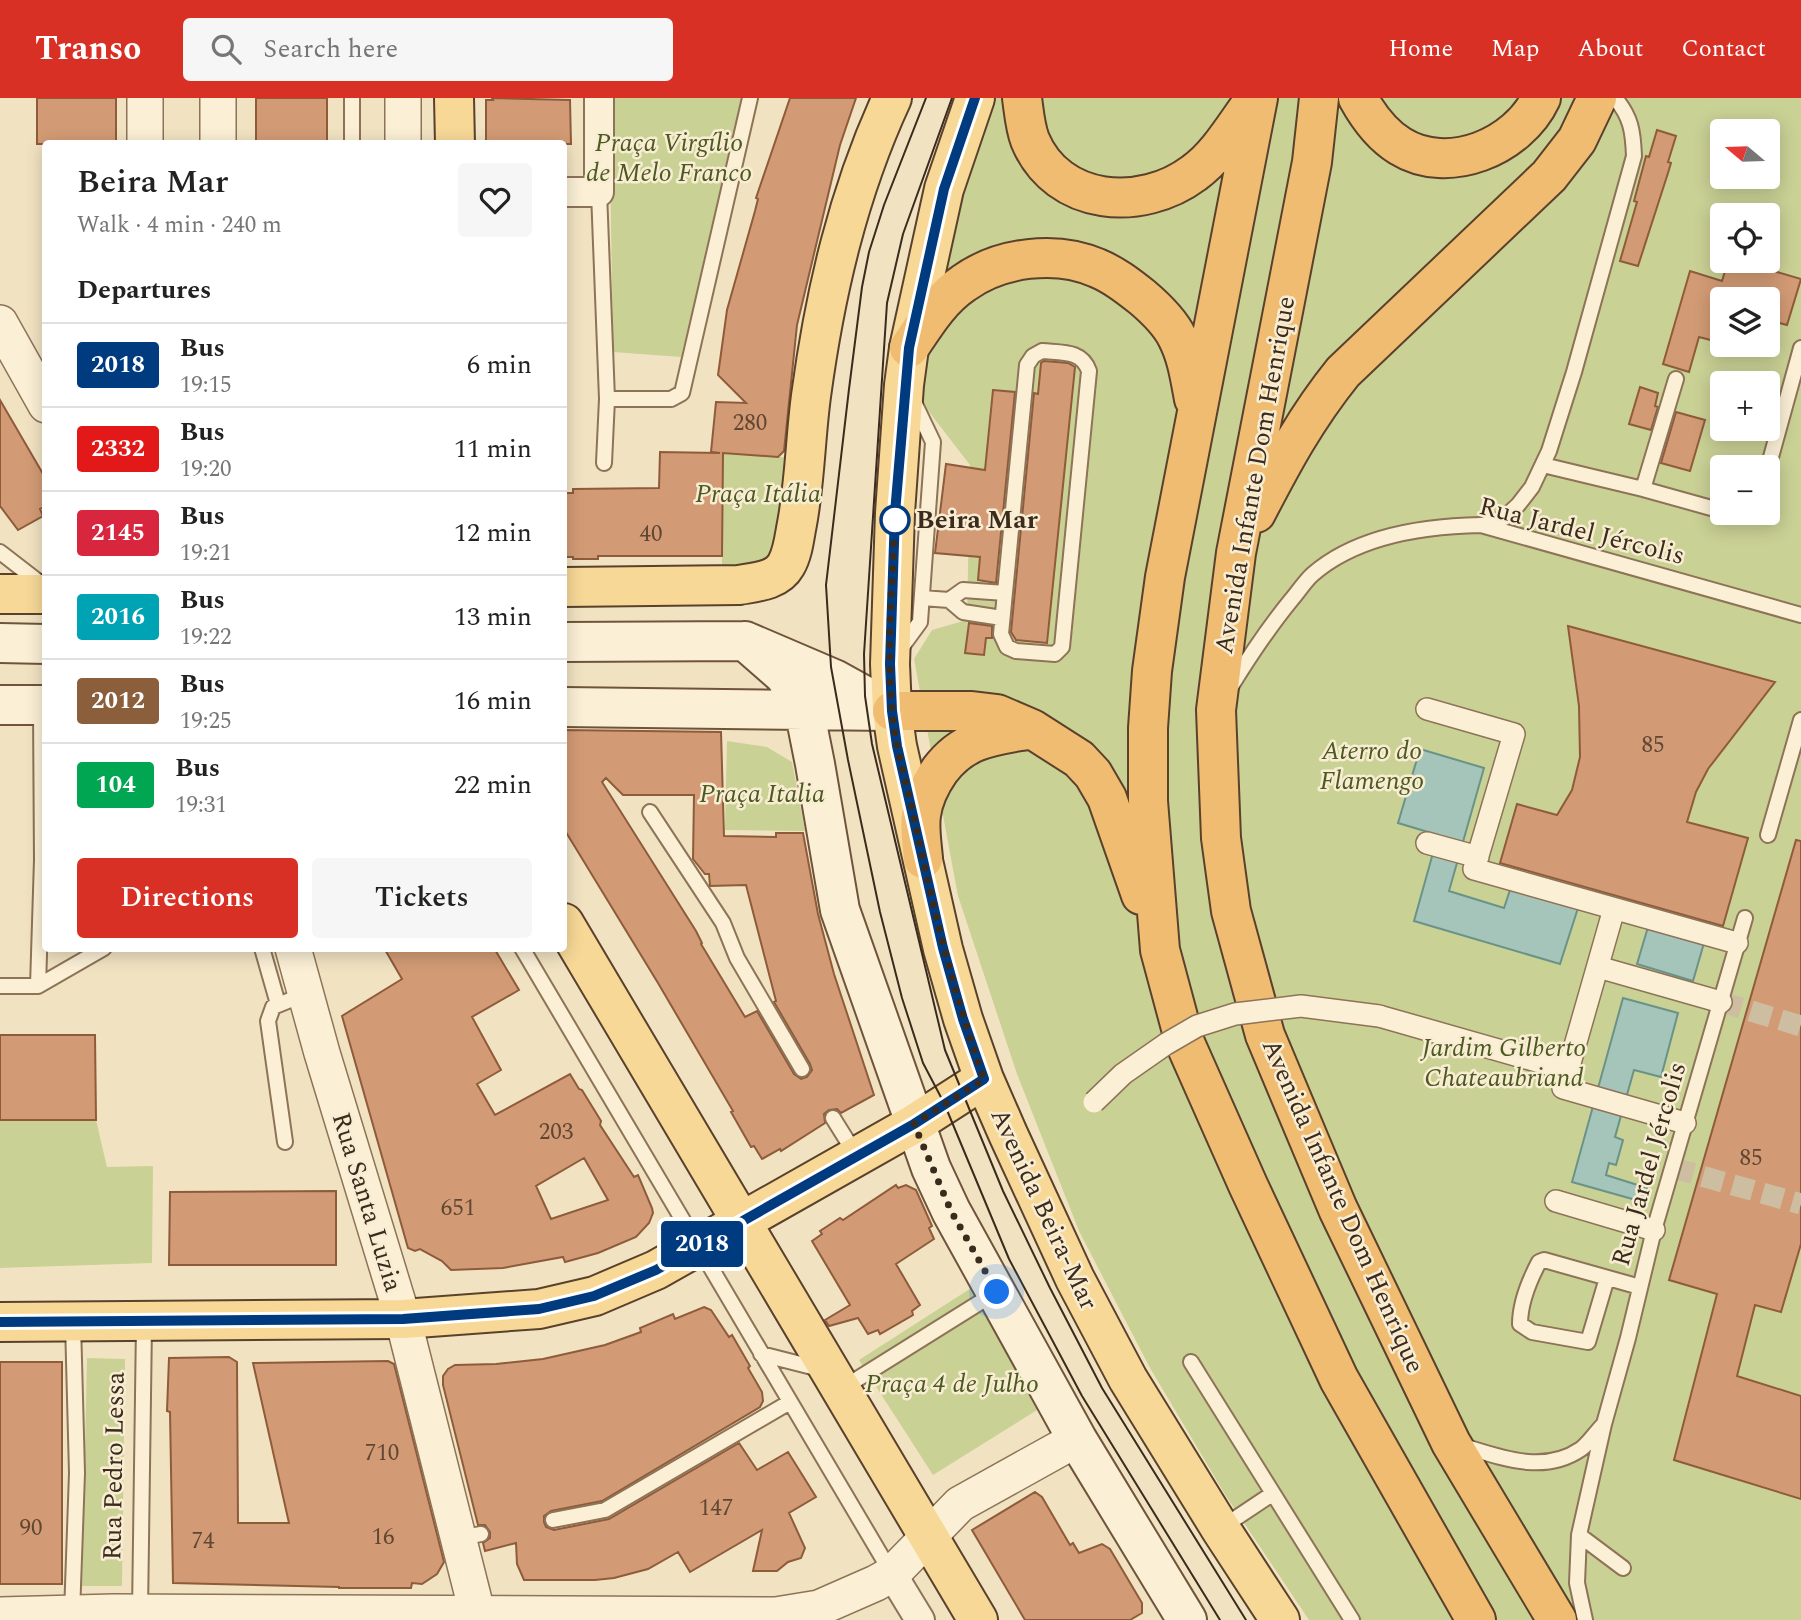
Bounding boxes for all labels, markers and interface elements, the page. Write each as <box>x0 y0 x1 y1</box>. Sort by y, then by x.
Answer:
search box <box>183 18 673 81</box>
text: Transo <box>35 24 141 74</box>
text: Search here <box>263 29 398 69</box>
icon: search <box>207 30 245 68</box>
text: Home <box>1388 31 1453 67</box>
text: Map <box>1491 31 1539 67</box>
text: About <box>1577 31 1643 67</box>
text: Contact <box>1681 31 1766 67</box>
north arrow <box>1710 119 1780 189</box>
map controls <box>1710 119 1780 525</box>
park label: Praça Virgílio de Melo Franco <box>586 123 752 193</box>
text: Beira Mar <box>77 157 228 207</box>
button: heart <box>458 163 532 237</box>
button: locate <box>1710 203 1780 273</box>
text: Walk · 4 min · 240 m <box>77 208 282 243</box>
text: Departures <box>77 270 211 310</box>
button: layers <box>1710 287 1780 357</box>
street label: Avenida Infante Dom Henrique <box>1204 293 1306 657</box>
text: Bus <box>180 328 225 368</box>
text: 6 min <box>467 345 532 385</box>
text: 2018 <box>91 347 145 383</box>
text: 19:15 <box>180 368 232 403</box>
button: + <box>1710 371 1780 441</box>
house number: 280 <box>733 406 767 441</box>
text: Bus <box>180 412 225 452</box>
text: 11 min <box>454 429 532 469</box>
text: 2332 <box>91 431 145 467</box>
text: 19:20 <box>180 452 232 487</box>
button: − <box>1710 455 1780 525</box>
park label: Praça Itália <box>695 474 821 514</box>
street label: Rua Jardel Jércolis <box>1475 486 1689 576</box>
text: Bus <box>180 496 225 536</box>
place label: Beira Mar <box>916 500 1039 540</box>
marker: Beira Mar <box>880 505 910 535</box>
text: 12 min <box>454 513 532 553</box>
text: 2145 <box>91 515 145 551</box>
house number: 40 <box>640 517 663 552</box>
text: 19:21 <box>180 536 232 571</box>
text: Bus <box>180 580 225 620</box>
text: 13 min <box>454 597 532 637</box>
text: 2016 <box>91 599 145 635</box>
text: 19:22 <box>180 620 232 655</box>
text: Bus <box>180 664 225 704</box>
text: 16 min <box>454 681 532 721</box>
text: 2012 <box>91 683 145 719</box>
text: 19:25 <box>180 704 232 739</box>
house number: 85 <box>1642 728 1665 763</box>
park label: Aterro do Flamengo <box>1320 731 1424 801</box>
text: Bus <box>175 748 220 788</box>
text: 22 min <box>454 765 532 805</box>
text: 104 <box>95 767 136 803</box>
park label: Praça Italia <box>699 774 825 814</box>
text: 19:31 <box>175 788 227 823</box>
button: Directions <box>77 858 298 938</box>
button: Tickets <box>312 858 532 938</box>
park label: Jardim Gilberto Chateaubriand <box>1420 1028 1586 1098</box>
street label: Avenida Infante Dom Henrique <box>1251 1032 1435 1380</box>
street label: Rua Jardel Jércolis <box>1601 1057 1697 1271</box>
street label: Avenida Beira-Mar <box>980 1101 1108 1317</box>
street label: Rua Santa Luzia <box>321 1107 413 1297</box>
house number: 203 <box>539 1115 573 1150</box>
house number: 85 <box>1740 1141 1763 1176</box>
house number: 651 <box>441 1191 475 1226</box>
line badge: 2018 <box>653 1221 751 1267</box>
text: 2018 <box>675 1226 729 1262</box>
your location <box>979 1274 1014 1309</box>
park label: Praça 4 de Julho <box>865 1364 1039 1404</box>
street label: Rua Pedro Lessa <box>92 1371 136 1561</box>
house number: 710 <box>365 1436 399 1471</box>
house number: 147 <box>699 1491 733 1526</box>
house number: 90 <box>20 1511 43 1546</box>
house number: 16 <box>372 1520 395 1555</box>
house number: 74 <box>192 1524 215 1559</box>

